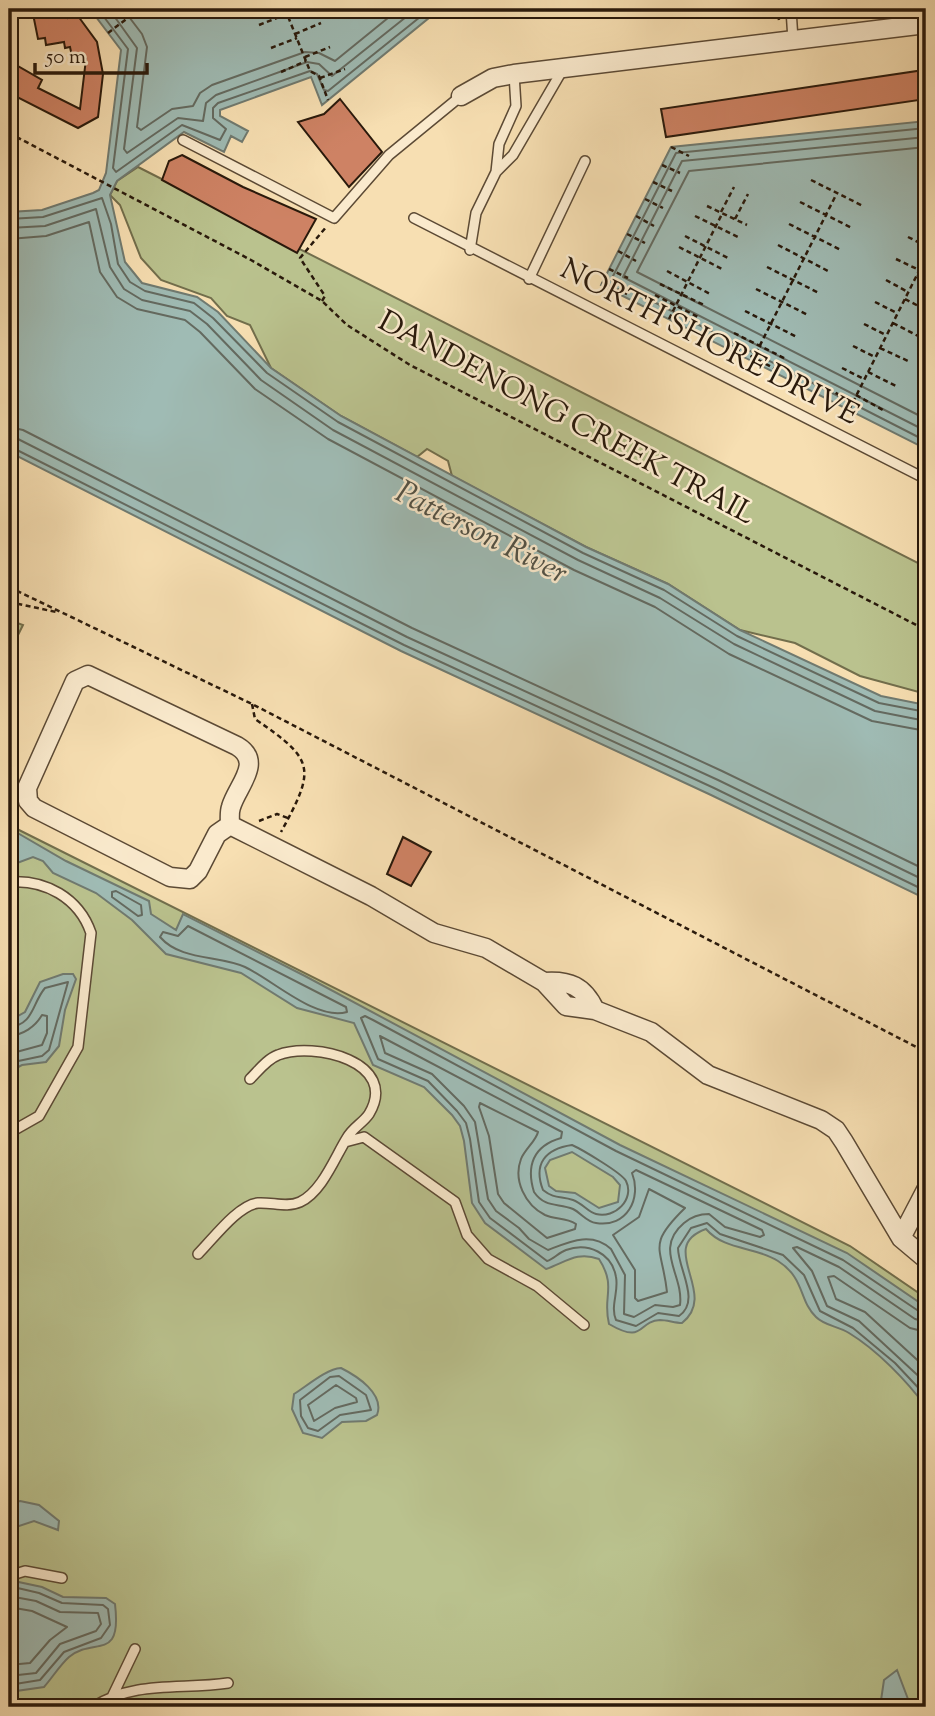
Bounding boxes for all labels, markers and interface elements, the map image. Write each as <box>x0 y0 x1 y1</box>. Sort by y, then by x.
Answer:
scale bar <box>35 32 147 76</box>
text: 50 m <box>45 43 86 73</box>
street label: NORTH SHORE DRIVE <box>552 249 866 437</box>
street label: DANDENONG CREEK TRAIL <box>370 301 762 537</box>
water label: Patterson River <box>387 471 575 597</box>

